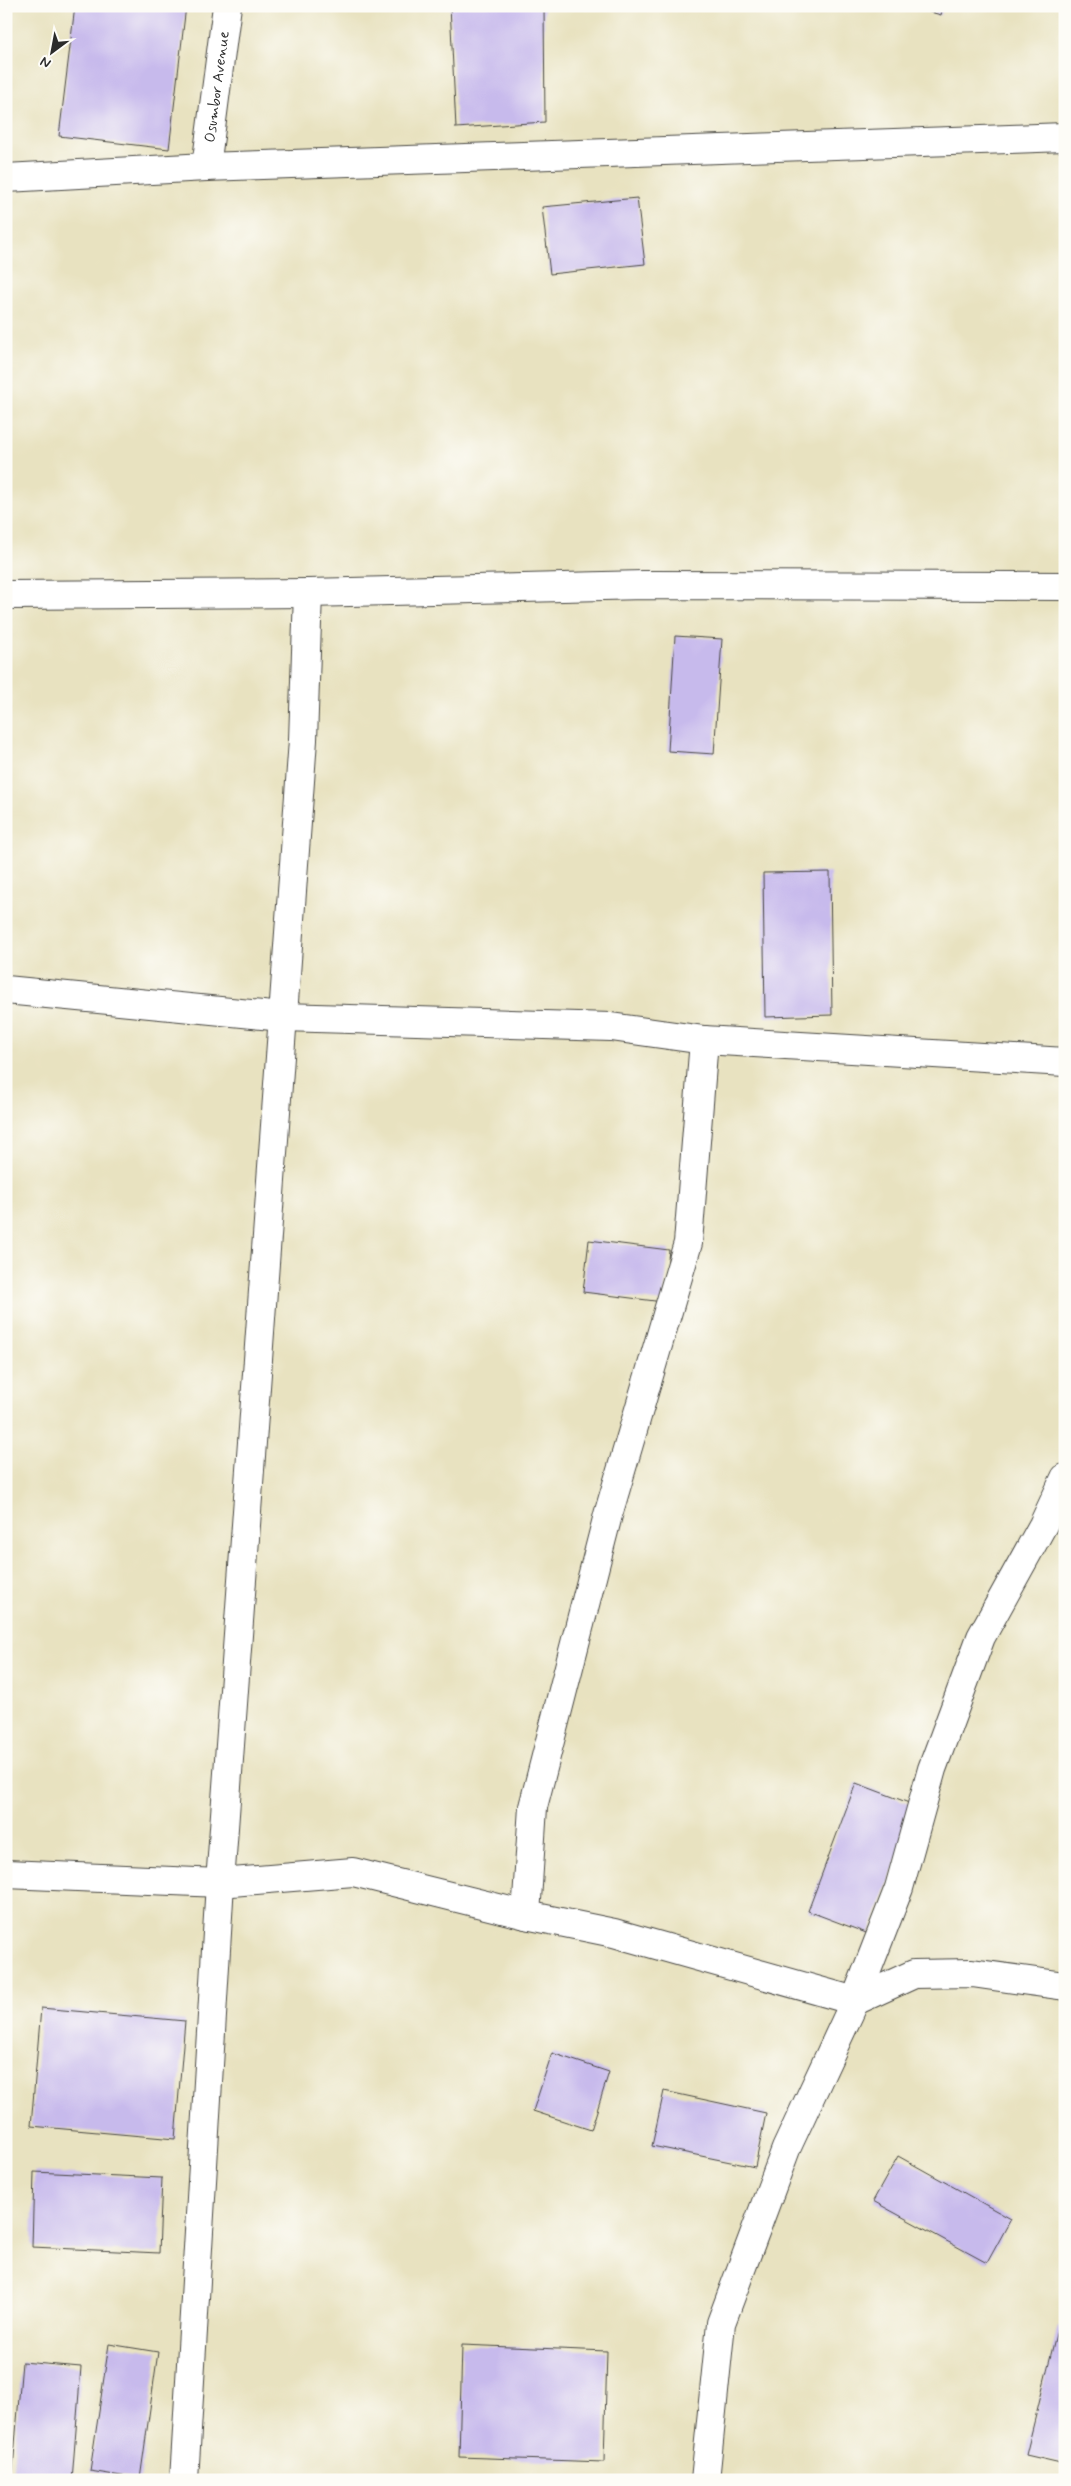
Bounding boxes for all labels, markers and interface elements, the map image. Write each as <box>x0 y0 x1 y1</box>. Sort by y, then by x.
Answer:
north arrow <box>28 28 78 78</box>
street label: Osumbor Avenue <box>200 30 235 144</box>
text: N <box>37 52 54 72</box>

